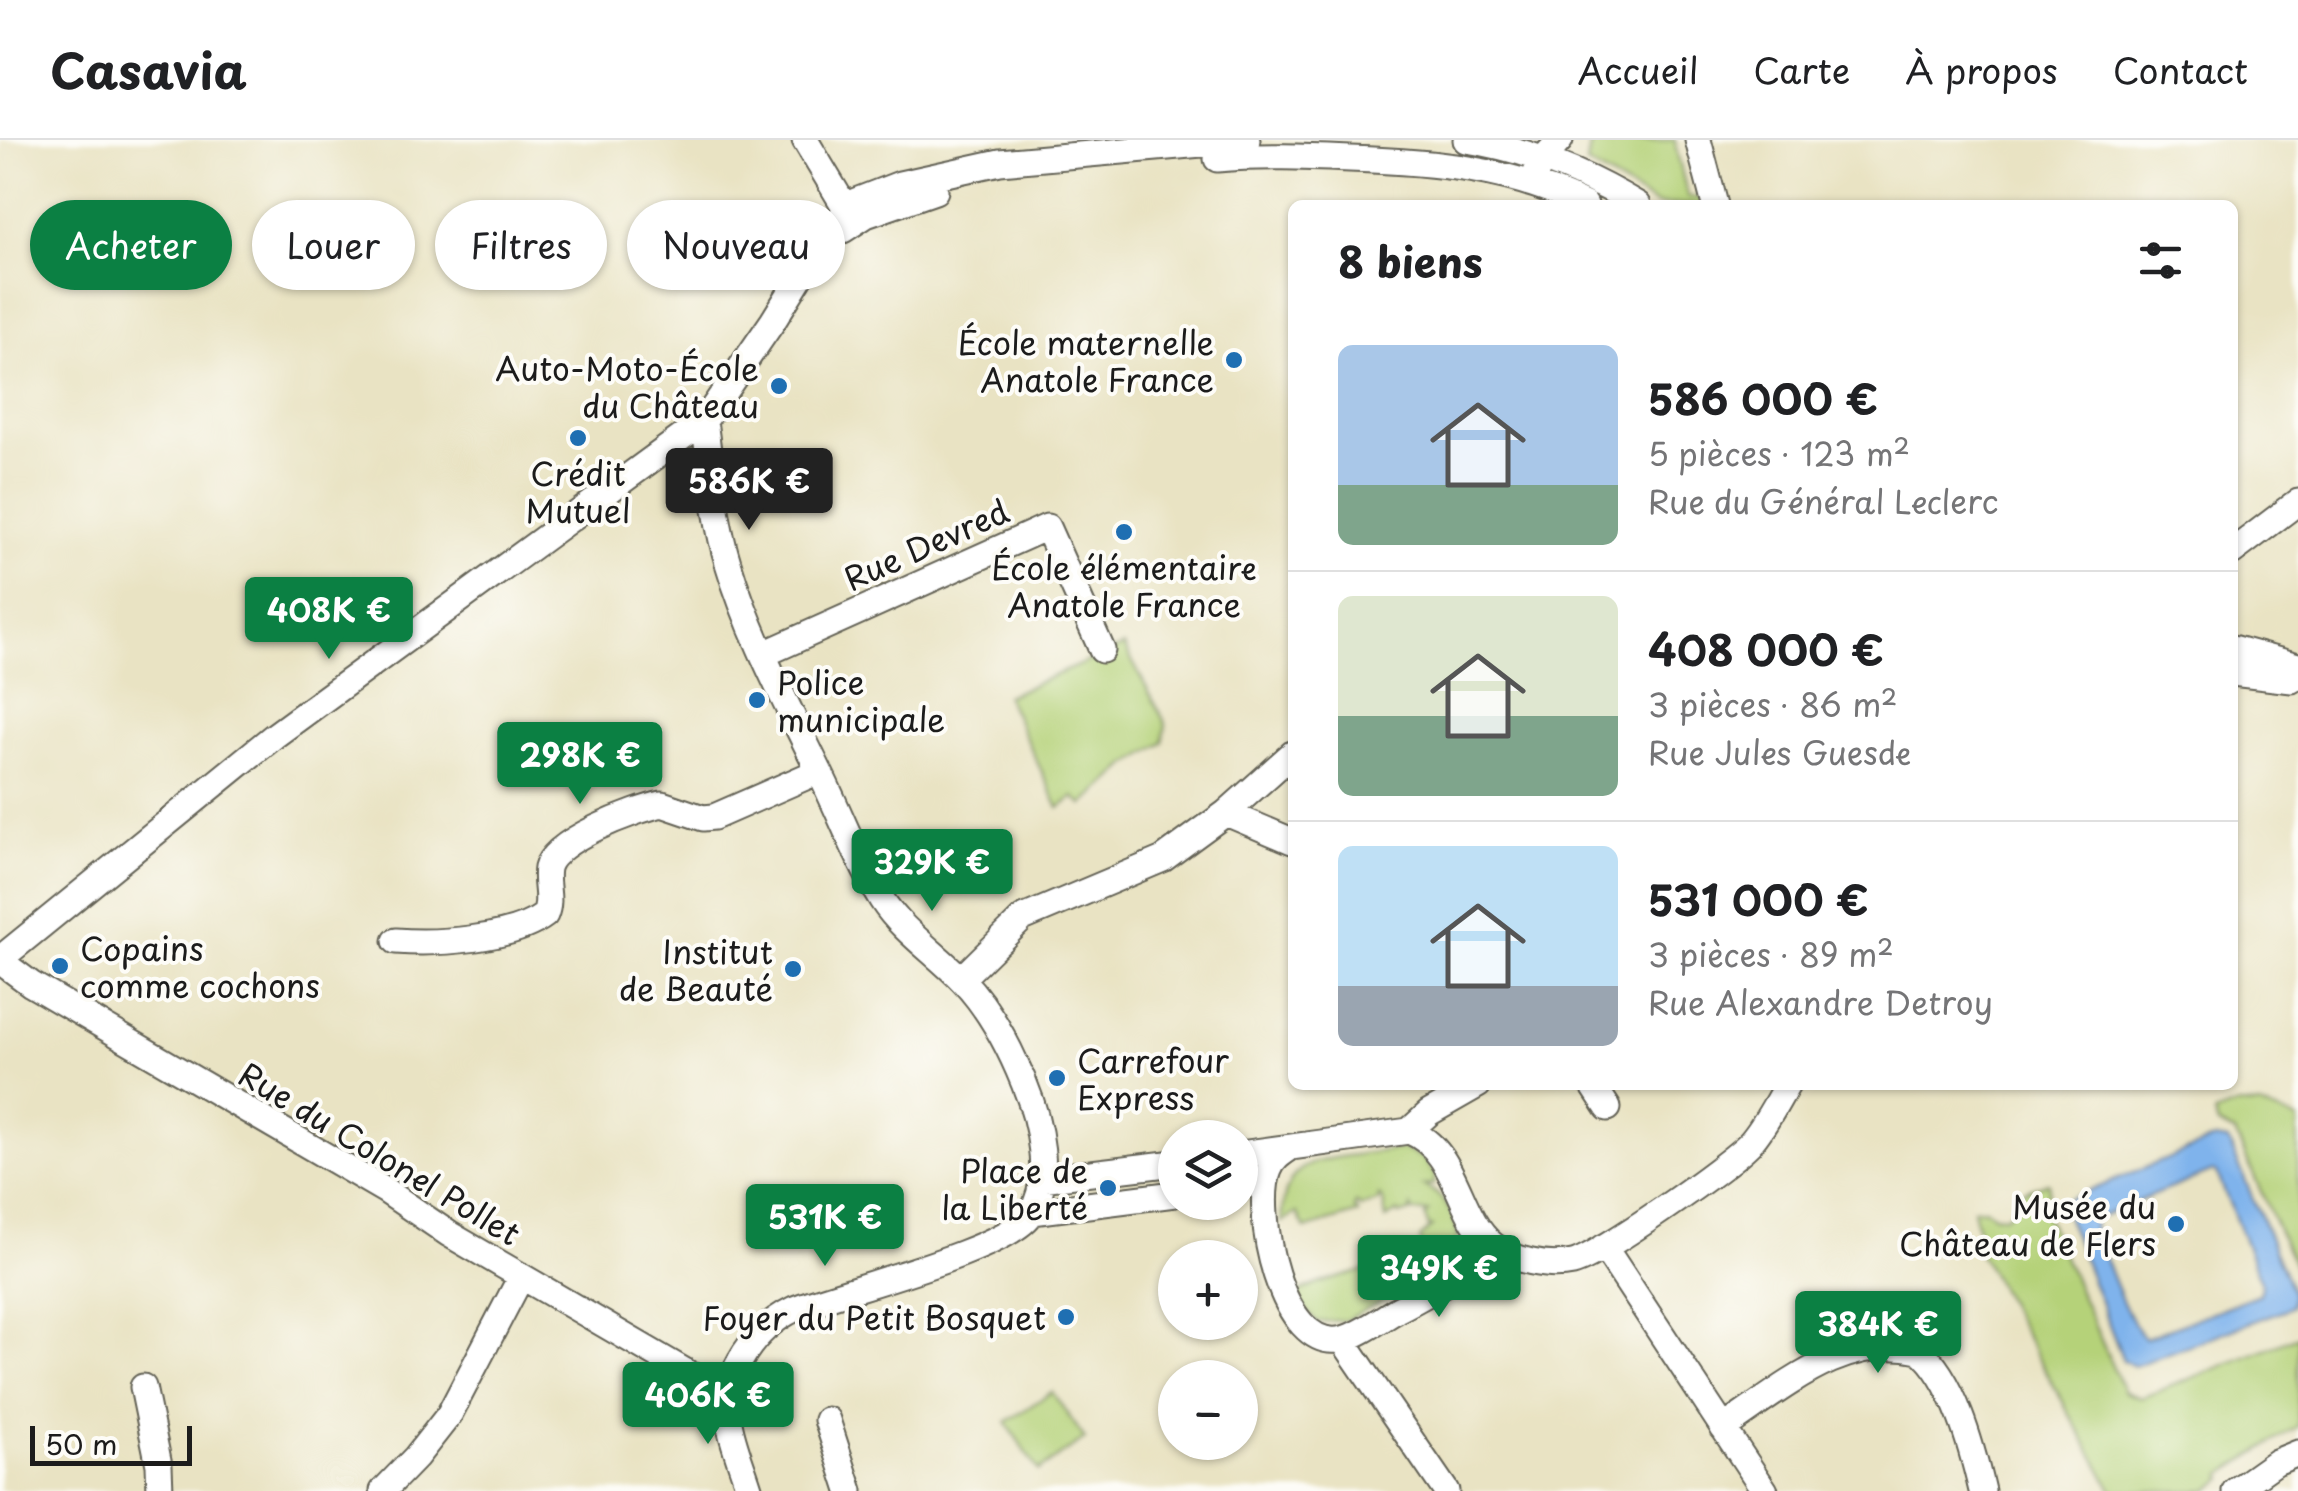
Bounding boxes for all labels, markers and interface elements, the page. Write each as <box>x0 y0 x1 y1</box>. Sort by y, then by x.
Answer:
text: Casavia <box>50 33 247 105</box>
text: Accueil <box>1578 43 1698 96</box>
text: Carte <box>1753 43 1850 96</box>
text: À propos <box>1905 43 2058 96</box>
text: Contact <box>2113 43 2248 96</box>
chip: Acheter <box>30 200 232 290</box>
chip: Louer <box>252 200 415 290</box>
chip: Filtres <box>435 200 607 290</box>
chip: Nouveau <box>627 200 845 290</box>
text: 8 biens <box>1338 229 1483 292</box>
icon: filters <box>2133 233 2188 288</box>
place label: École maternelle Anatole France <box>957 318 1214 403</box>
place label: Auto-Moto-École du Château <box>495 344 759 429</box>
marker: École maternelle Anatole France <box>1223 349 1245 371</box>
text: 586 000 € <box>1648 366 1878 429</box>
marker: Auto-Moto-École du Château <box>768 375 790 397</box>
icon: home <box>1418 385 1538 505</box>
marker: Crédit Mutuel <box>567 427 589 449</box>
text: 5 pièces · 123 m² <box>1648 429 1910 477</box>
pin: 586K € <box>668 448 830 533</box>
place label: Crédit Mutuel <box>526 449 630 534</box>
text: 586K € <box>688 456 810 504</box>
text: Rue du Général Leclerc <box>1648 477 1999 525</box>
street label: Rue Devred <box>836 486 1016 602</box>
marker: École élémentaire Anatole France <box>1113 521 1135 543</box>
place label: École élémentaire Anatole France <box>991 543 1257 628</box>
pin: 408K € <box>248 577 410 662</box>
text: 408K € <box>267 585 391 633</box>
text: 408 000 € <box>1648 617 1884 680</box>
icon: home <box>1418 636 1538 756</box>
place label: Police municipale <box>777 658 945 743</box>
text: 3 pièces · 86 m² <box>1648 680 1898 728</box>
marker: Police municipale <box>746 689 768 711</box>
pin: 298K € <box>499 722 661 807</box>
text: Rue Jules Guesde <box>1648 728 1911 776</box>
text: 298K € <box>519 730 641 778</box>
pin: 329K € <box>851 829 1013 914</box>
text: 329K € <box>874 837 990 885</box>
text: 531 000 € <box>1648 867 1869 930</box>
icon: home <box>1418 886 1538 1006</box>
place label: Copains comme cochons <box>80 924 320 1009</box>
place label: Institut de Beauté <box>619 927 773 1012</box>
text: 3 pièces · 89 m² <box>1648 930 1894 978</box>
marker: Copains comme cochons <box>49 955 71 977</box>
marker: Institut de Beauté <box>782 958 804 980</box>
text: Rue Alexandre Detroy <box>1648 978 1993 1026</box>
place label: Carrefour Express <box>1077 1036 1229 1121</box>
street label: Rue du Colonel Pollet <box>230 1050 530 1256</box>
marker: Carrefour Express <box>1046 1067 1068 1089</box>
map controls <box>1158 1120 1258 1460</box>
button: layers <box>1158 1120 1258 1220</box>
place label: Place de la Liberté <box>941 1146 1088 1231</box>
marker: Place de la Liberté <box>1097 1177 1119 1199</box>
place label: Musée du Château de Flers <box>1899 1182 2156 1267</box>
pin: 531K € <box>744 1184 906 1269</box>
text: 531K € <box>768 1192 882 1240</box>
marker: Musée du Château de Flers <box>2165 1213 2187 1235</box>
pin: 349K € <box>1358 1235 1520 1320</box>
button: + <box>1158 1240 1258 1340</box>
text: 349K € <box>1380 1243 1498 1291</box>
pin: 384K € <box>1797 1291 1959 1376</box>
place label: Foyer du Petit Bosquet <box>702 1293 1046 1341</box>
text: 384K € <box>1817 1299 1939 1347</box>
marker: Foyer du Petit Bosquet <box>1055 1306 1077 1328</box>
button: − <box>1158 1360 1258 1460</box>
pin: 406K € <box>627 1362 789 1447</box>
text: 406K € <box>645 1370 771 1418</box>
scale bar <box>30 1421 192 1466</box>
text: 50 m <box>45 1422 118 1465</box>

